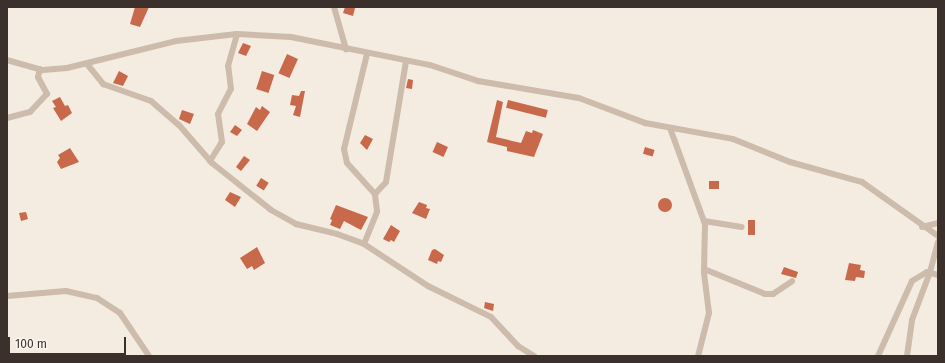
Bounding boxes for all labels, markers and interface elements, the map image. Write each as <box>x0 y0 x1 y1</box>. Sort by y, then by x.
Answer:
scale bar <box>10 329 128 355</box>
text: 100 m <box>15 337 47 351</box>

